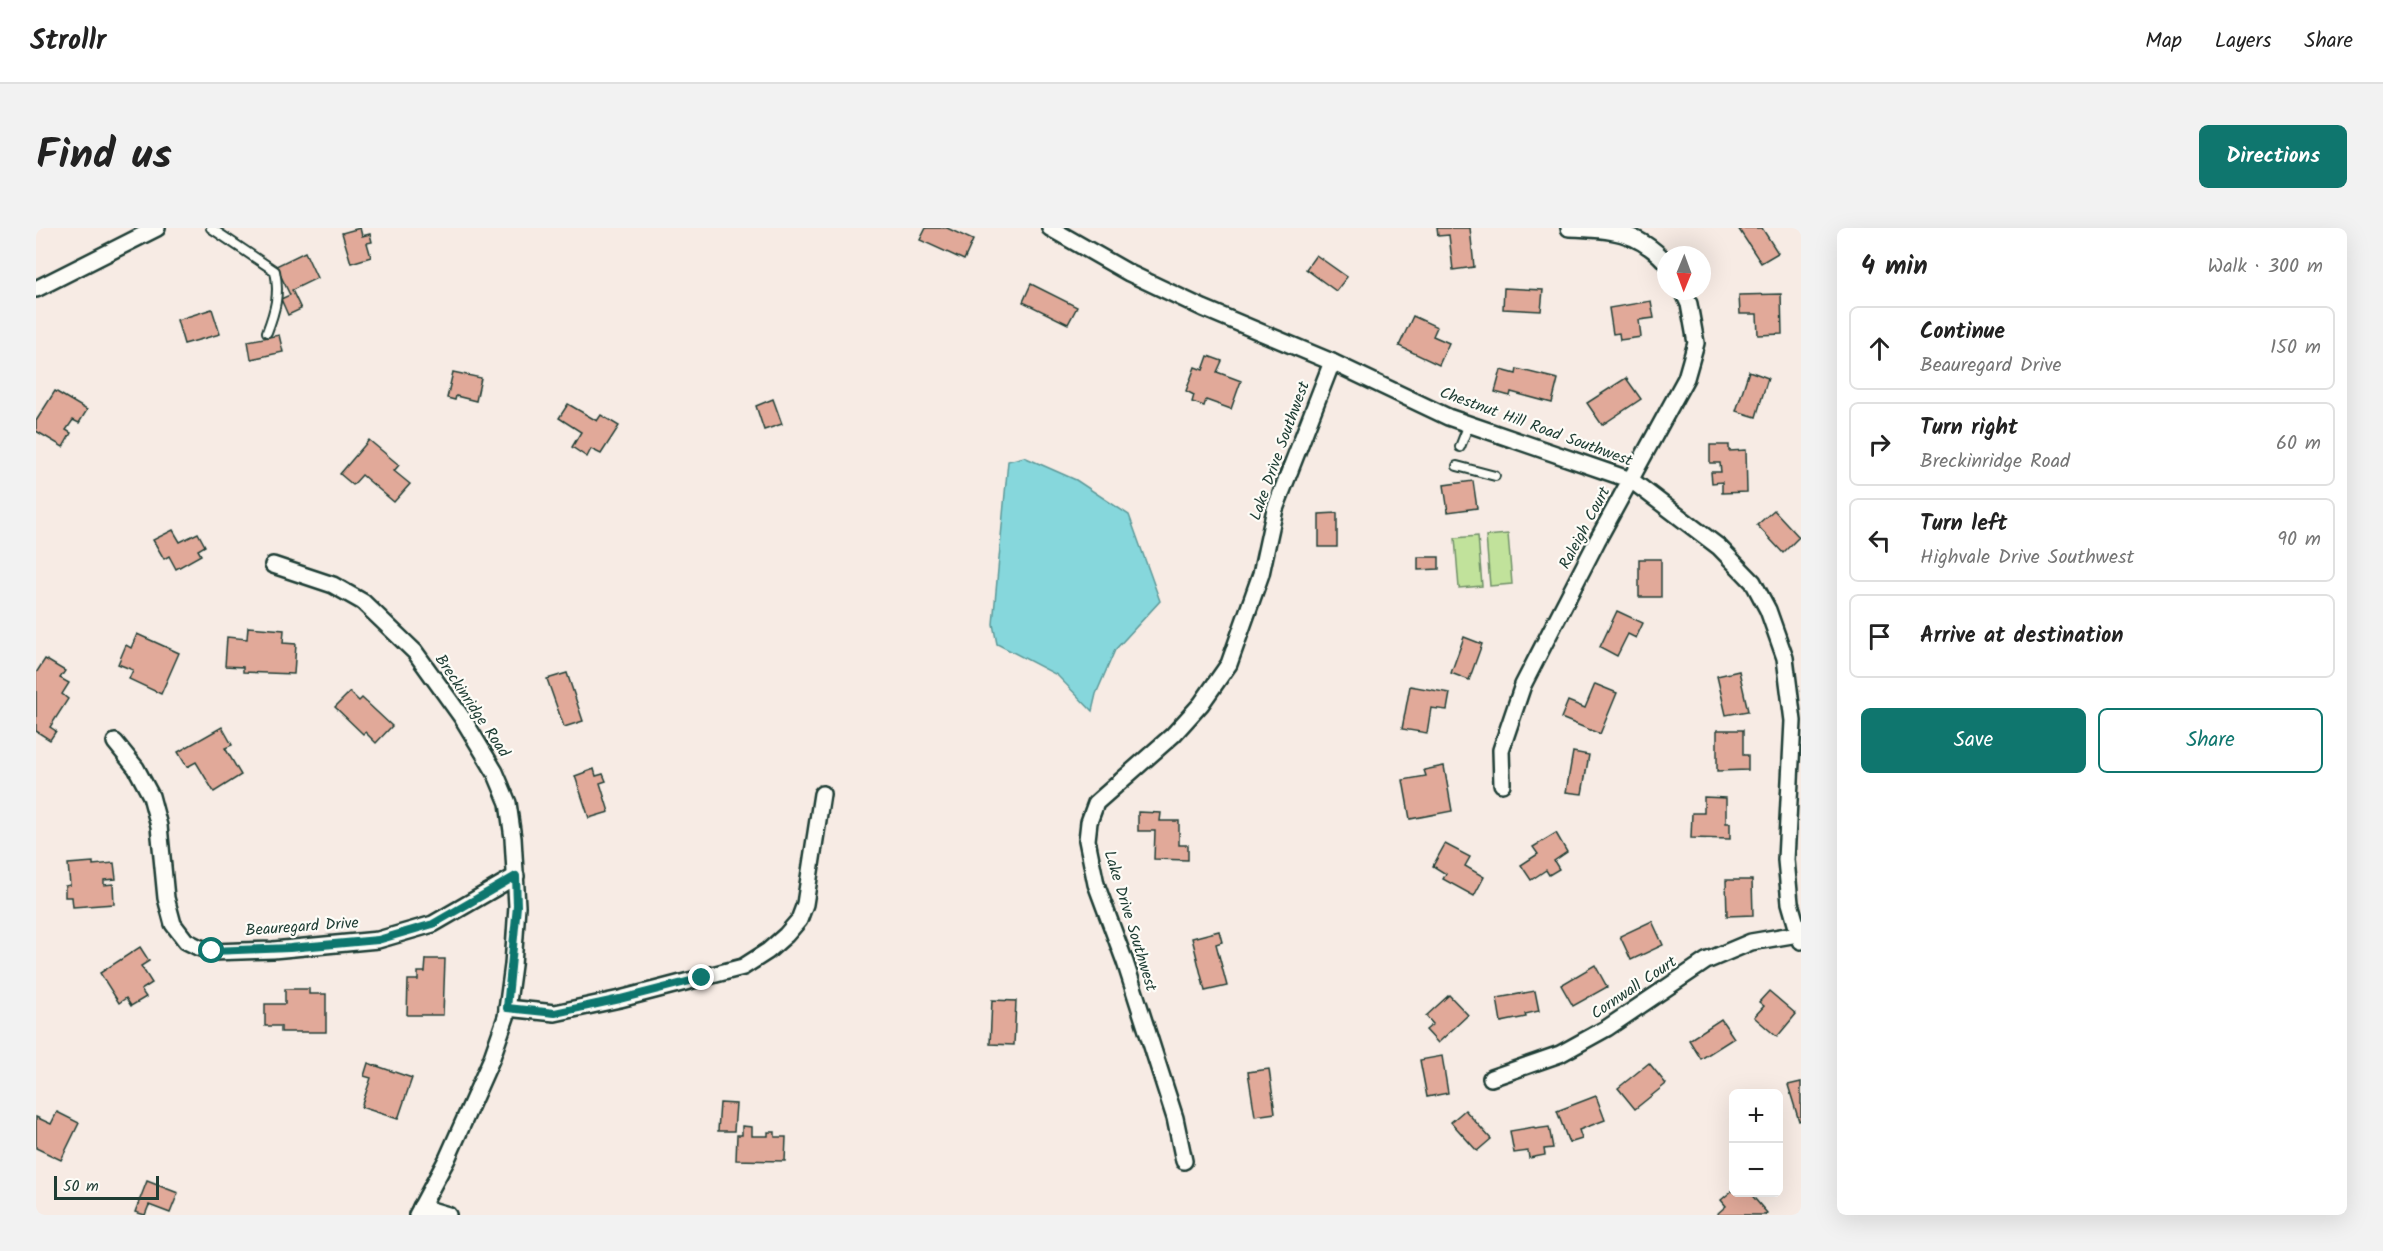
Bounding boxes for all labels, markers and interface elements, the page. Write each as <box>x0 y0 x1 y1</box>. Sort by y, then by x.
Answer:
text: Strollr <box>30 19 106 64</box>
text: Map <box>2145 25 2182 58</box>
text: Layers <box>2215 25 2271 58</box>
text: Share <box>2304 25 2353 58</box>
text: Find us <box>36 123 172 190</box>
button: Directions <box>2199 125 2347 188</box>
north arrow <box>1657 246 1711 300</box>
text: 4 min <box>1861 246 1928 288</box>
text: Walk · 300 m <box>2208 251 2323 283</box>
text: Continue <box>1920 315 2005 350</box>
icon: ahead <box>1863 332 1896 365</box>
text: 150 m <box>2270 332 2321 364</box>
text: Beauregard Drive <box>1920 350 2062 382</box>
street label: Lake Drive Southwest <box>1243 377 1317 524</box>
street label: Chestnut Hill Road Southwest <box>1436 380 1637 474</box>
text: Turn right <box>1920 411 2018 446</box>
icon: right <box>1863 428 1896 461</box>
text: 60 m <box>2276 428 2321 460</box>
text: Breckinridge Road <box>1920 446 2070 478</box>
street label: Raleigh Court <box>1553 482 1618 574</box>
text: Turn left <box>1920 507 2007 542</box>
icon: left <box>1863 524 1896 557</box>
text: 90 m <box>2277 524 2321 556</box>
text: Highvale Drive Southwest <box>1920 542 2134 574</box>
text: Arrive at destination <box>1920 619 2123 654</box>
icon: arrive <box>1863 620 1896 653</box>
street label: Breckinridge Road <box>428 649 516 764</box>
button: Save <box>1861 708 2086 773</box>
button: Share <box>2098 708 2323 773</box>
street label: Lake Drive Southwest <box>1097 847 1164 995</box>
street label: Beauregard Drive <box>245 911 359 943</box>
route start <box>198 937 224 963</box>
street label: Cornwall Court <box>1586 949 1683 1026</box>
route end <box>688 964 714 990</box>
map controls <box>1729 1089 1783 1197</box>
button: + <box>1729 1089 1783 1143</box>
button: − <box>1729 1143 1783 1197</box>
scale bar <box>54 1173 159 1200</box>
text: 50 m <box>63 1174 99 1199</box>

